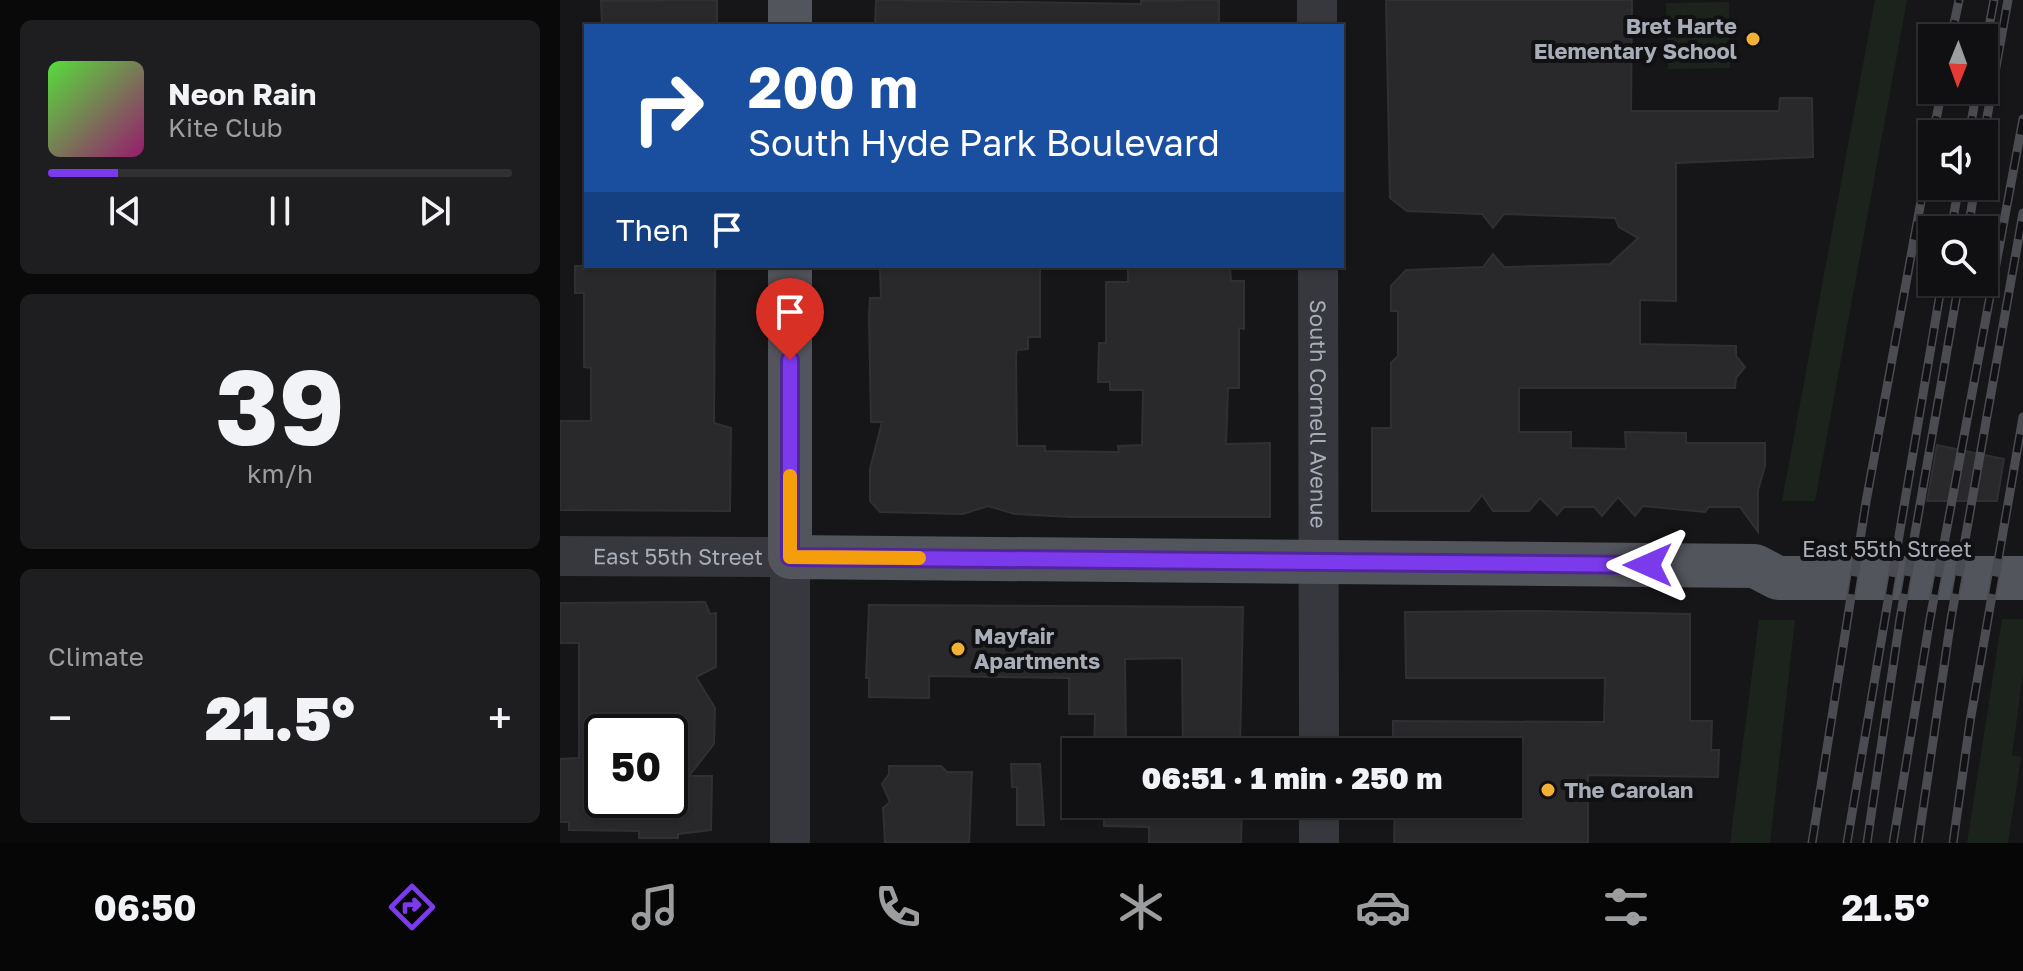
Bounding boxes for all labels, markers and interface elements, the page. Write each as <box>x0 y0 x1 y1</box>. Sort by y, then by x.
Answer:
place label: Bret Harte Elementary School <box>1534 12 1737 64</box>
north arrow <box>1918 24 1998 104</box>
map controls <box>1918 24 1998 296</box>
marker: Bret Harte Elementary School <box>1744 30 1762 48</box>
text: 200 m <box>748 53 918 120</box>
icon: right <box>616 56 720 160</box>
text: Neon Rain <box>168 76 316 112</box>
text: Kite Club <box>168 112 283 143</box>
button: sound <box>1918 120 1998 200</box>
text: South Hyde Park Boulevard <box>748 121 1220 164</box>
icon: previous <box>103 189 147 233</box>
icon: pause <box>258 189 302 233</box>
icon: next <box>413 189 457 233</box>
icon: arrive <box>705 208 749 252</box>
text: Then <box>616 212 689 248</box>
button: search <box>1918 216 1998 296</box>
pin <box>756 278 824 360</box>
icon: arrive <box>768 290 812 334</box>
street label: South Cornell Avenue <box>1305 300 1333 528</box>
text: 39 <box>215 343 345 468</box>
text: km/h <box>247 458 313 489</box>
position arrow <box>1606 523 1690 607</box>
street label: East 55th Street <box>1802 535 1972 562</box>
street label: East 55th Street <box>593 542 763 570</box>
place label: Mayfair Apartments <box>974 622 1100 674</box>
marker: Mayfair Apartments <box>949 640 967 658</box>
text: Climate <box>48 641 144 672</box>
text: 21.5° <box>205 681 355 753</box>
text: − <box>48 691 72 744</box>
text: + <box>488 691 512 744</box>
speed limit sign: 50 <box>584 714 688 818</box>
text: 06:51 · 1 min · 250 m <box>1142 760 1442 796</box>
place label: The Carolan <box>1564 776 1693 803</box>
marker: The Carolan <box>1539 781 1557 799</box>
icon: directions <box>384 879 440 935</box>
icon: music <box>627 879 683 935</box>
icon: phone <box>870 879 926 935</box>
icon: climate <box>1113 879 1169 935</box>
icon: car <box>1355 879 1411 935</box>
icon: filters <box>1598 879 1654 935</box>
text: 06:50 <box>93 886 197 929</box>
text: 21.5° <box>1841 886 1929 929</box>

